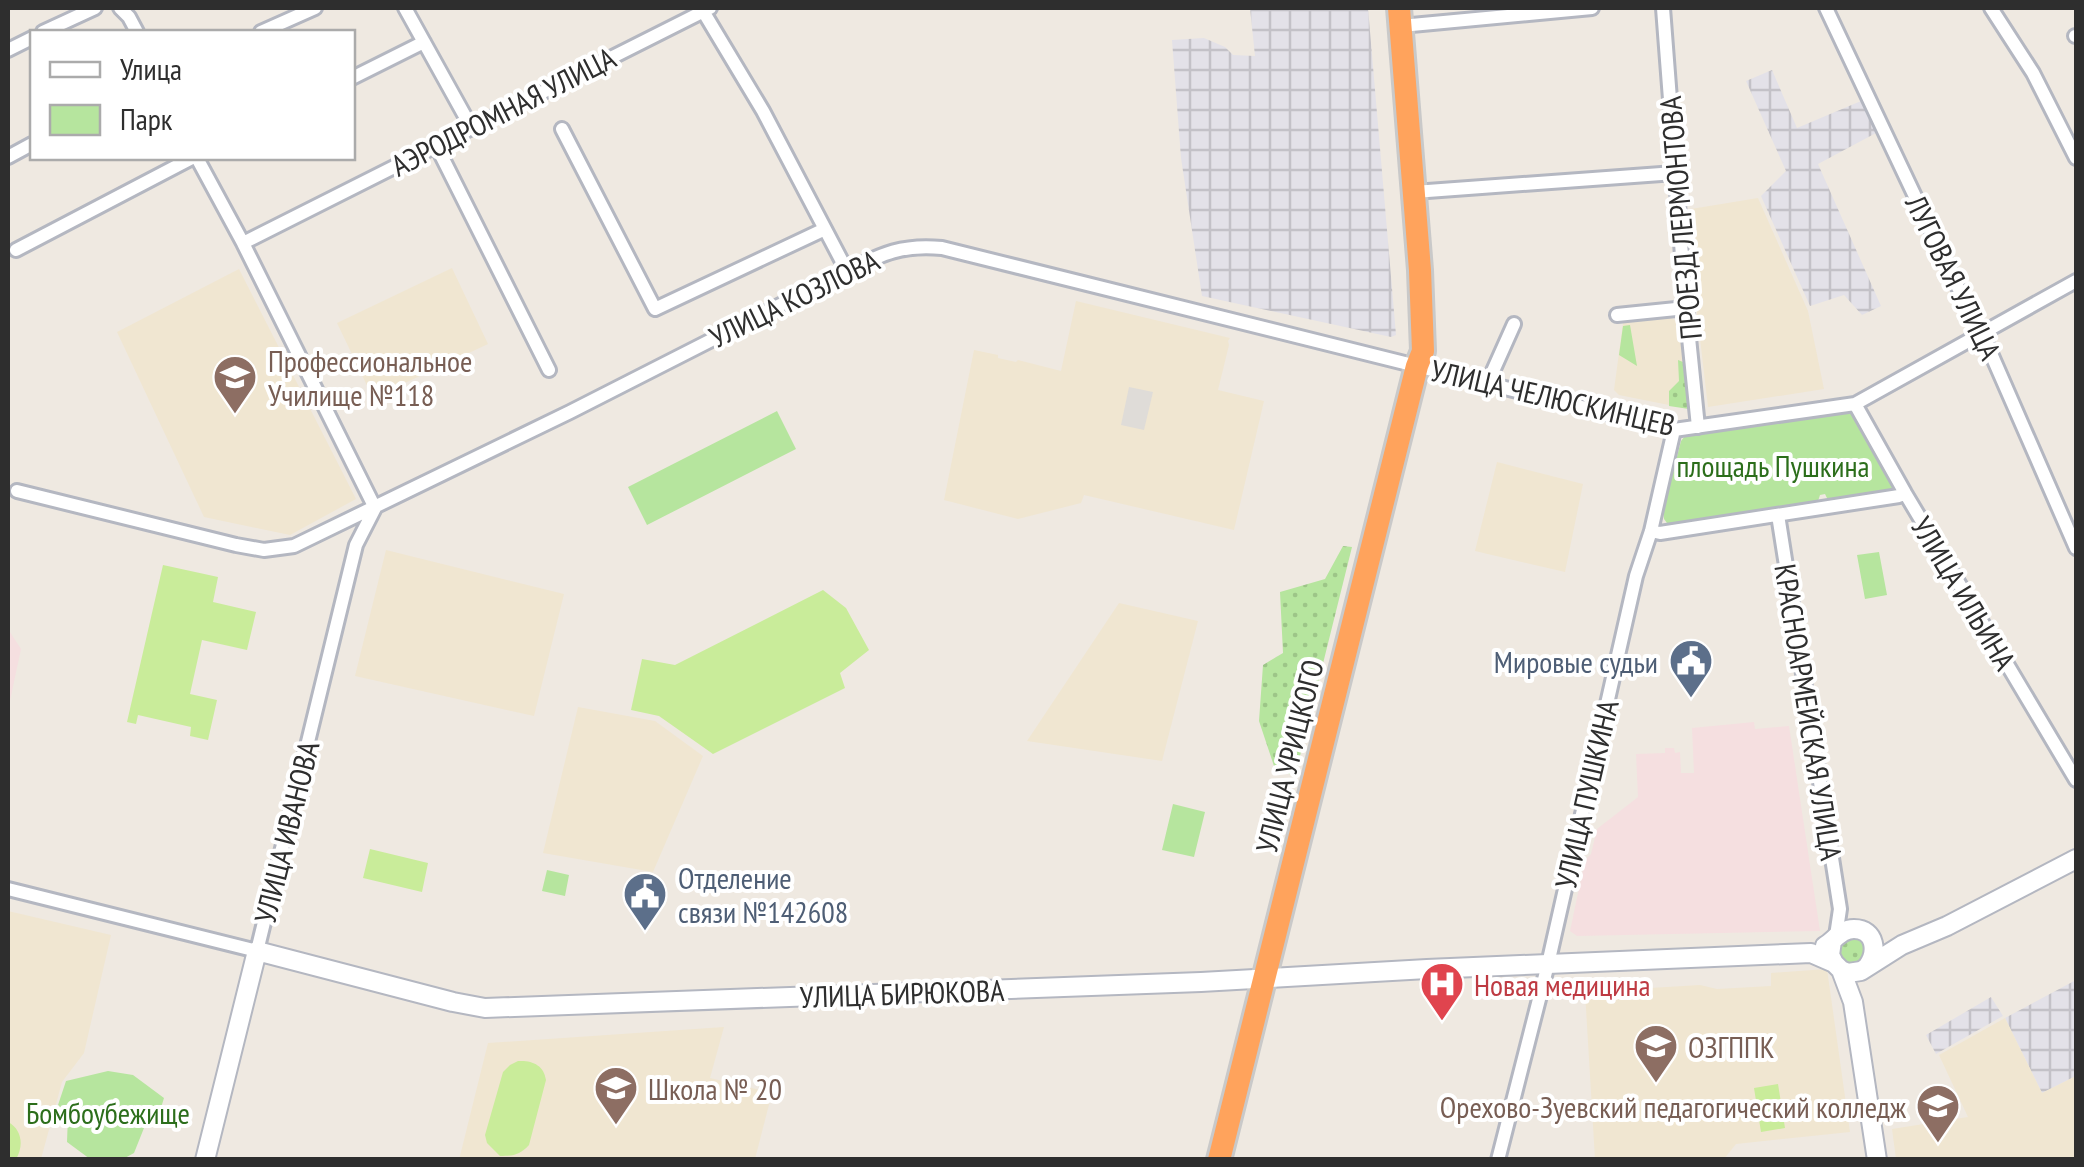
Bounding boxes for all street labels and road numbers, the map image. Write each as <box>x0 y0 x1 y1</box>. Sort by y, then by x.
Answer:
street label: АЭРОДРОМНАЯ УЛИЦА <box>384 37 623 184</box>
street label: ПРОЕЗД ЛЕРМОНТОВА <box>1650 94 1710 341</box>
street label: ЛУГОВАЯ УЛИЦА <box>1897 187 2011 366</box>
street label: УЛИЦА КОЗЛОВА <box>703 240 886 356</box>
street label: УЛИЦА ЧЕЛЮСКИНЦЕВ <box>1427 350 1679 444</box>
street label: УЛИЦА ИЛЬИНА <box>1903 509 2025 677</box>
street label: КРАСНОАРМЕЙСКАЯ УЛИЦА <box>1766 561 1852 864</box>
street label: УЛИЦА УРИЦКОГО <box>1246 656 1332 856</box>
street label: УЛИЦА ПУШКИНА <box>1545 695 1627 892</box>
street label: УЛИЦА ИВАНОВА <box>245 736 328 927</box>
street label: УЛИЦА БИРЮКОВА <box>799 970 1006 1016</box>

